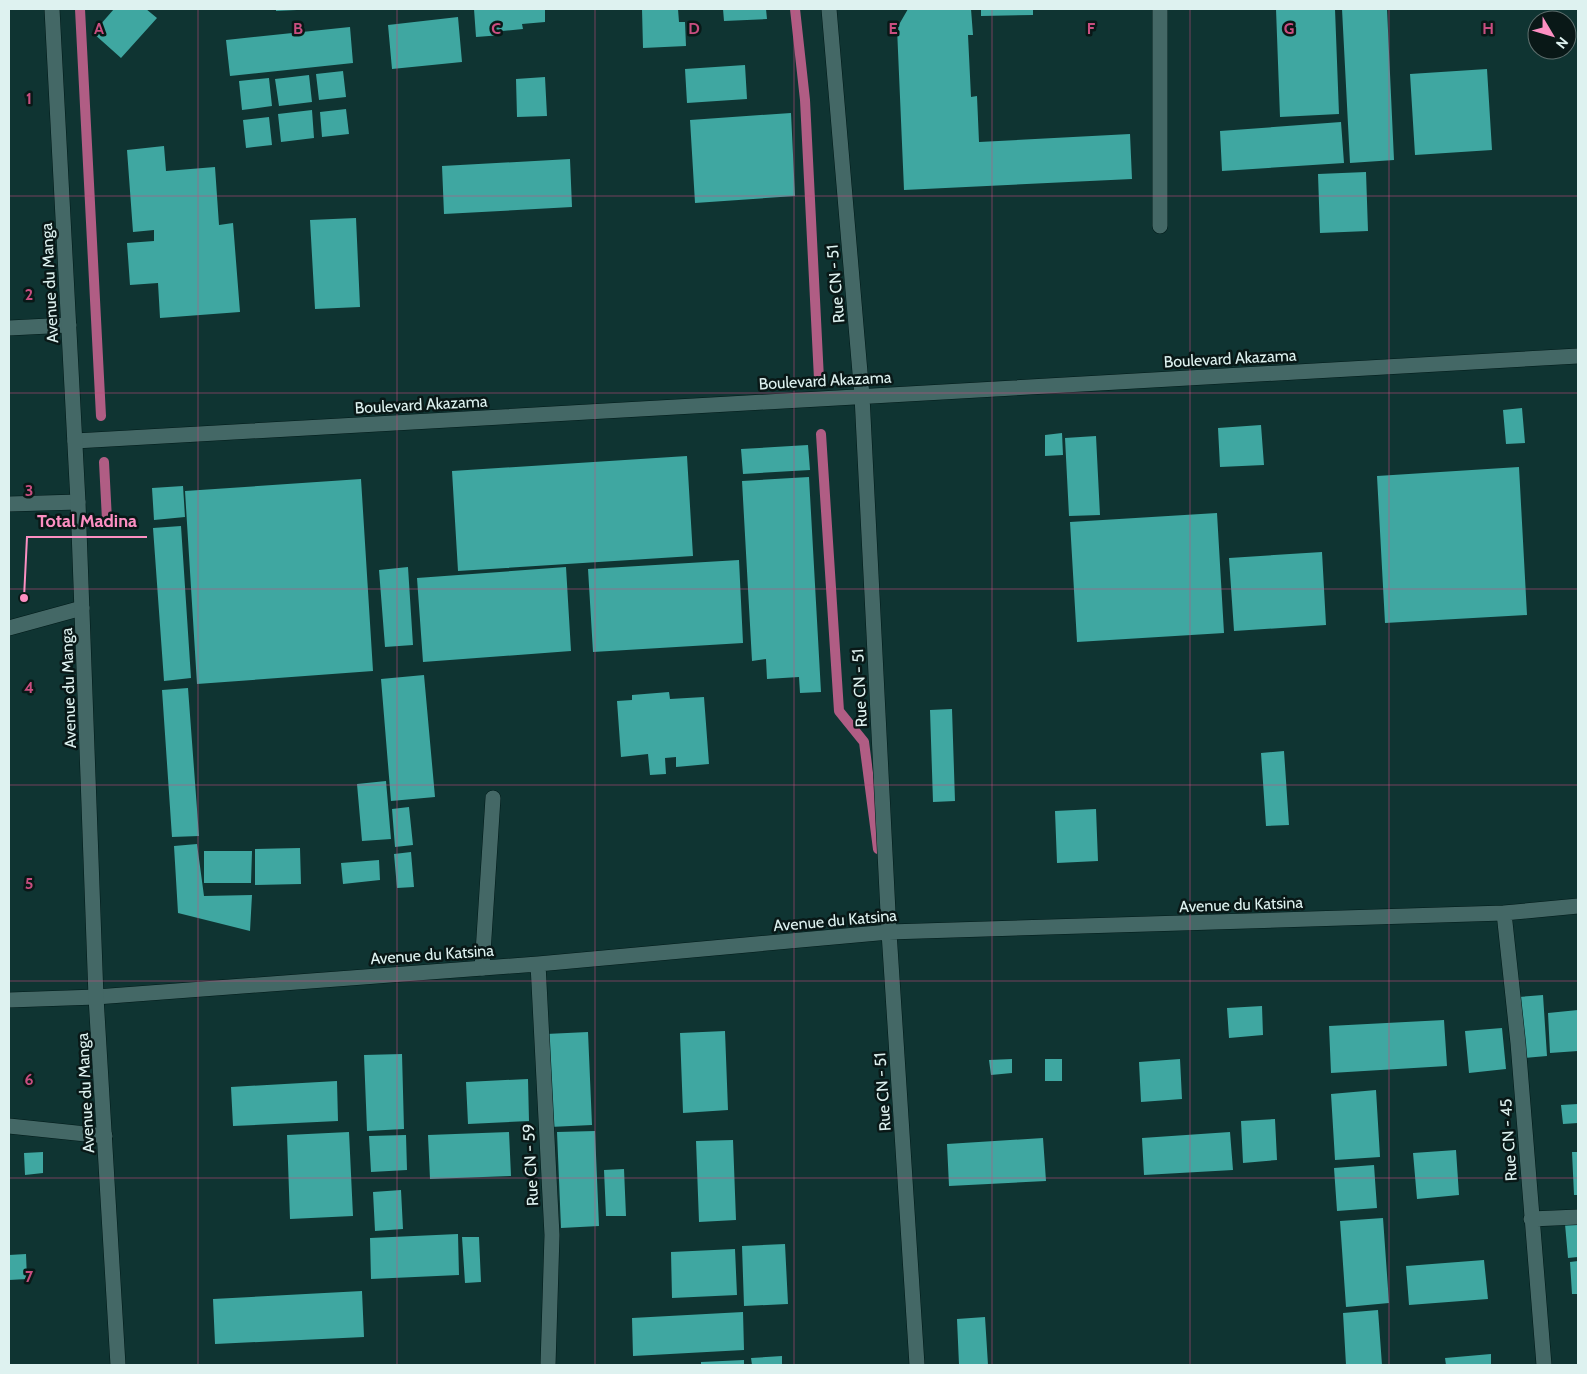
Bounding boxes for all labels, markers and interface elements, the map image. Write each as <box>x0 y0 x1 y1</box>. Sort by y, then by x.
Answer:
north arrow <box>1527 10 1577 60</box>
text: A <box>94 19 104 38</box>
text: B <box>293 19 303 38</box>
text: C <box>491 19 501 38</box>
text: D <box>688 19 700 38</box>
text: E <box>888 19 898 38</box>
text: F <box>1087 19 1096 38</box>
text: G <box>1284 19 1294 38</box>
text: H <box>1482 19 1494 38</box>
text: N <box>1552 34 1572 52</box>
text: 1 <box>26 89 32 108</box>
street label: Avenue du Manga <box>37 222 62 344</box>
street label: Rue CN - 51 <box>823 244 848 324</box>
text: 2 <box>25 285 33 304</box>
street label: Boulevard Akazama <box>1163 346 1297 371</box>
street label: Boulevard Akazama <box>758 368 892 393</box>
street label: Boulevard Akazama <box>354 392 488 417</box>
text: 3 <box>25 481 33 500</box>
callout: Total Madina <box>27 504 147 537</box>
text: Total Madina <box>37 510 137 532</box>
street label: Avenue du Manga <box>57 627 80 748</box>
street label: Rue CN - 51 <box>848 648 871 728</box>
text: 4 <box>24 678 34 697</box>
text: 5 <box>25 874 33 893</box>
street label: Avenue du Katsina <box>1179 893 1304 916</box>
street label: Avenue du Katsina <box>773 906 898 935</box>
street label: Avenue du Katsina <box>370 941 495 968</box>
street label: Avenue du Manga <box>73 1032 98 1154</box>
street label: Rue CN - 51 <box>870 1052 895 1132</box>
text: 6 <box>25 1070 34 1089</box>
street label: Rue CN - 45 <box>1496 1098 1521 1182</box>
street label: Rue CN - 59 <box>519 1123 542 1207</box>
text: 7 <box>25 1267 34 1286</box>

